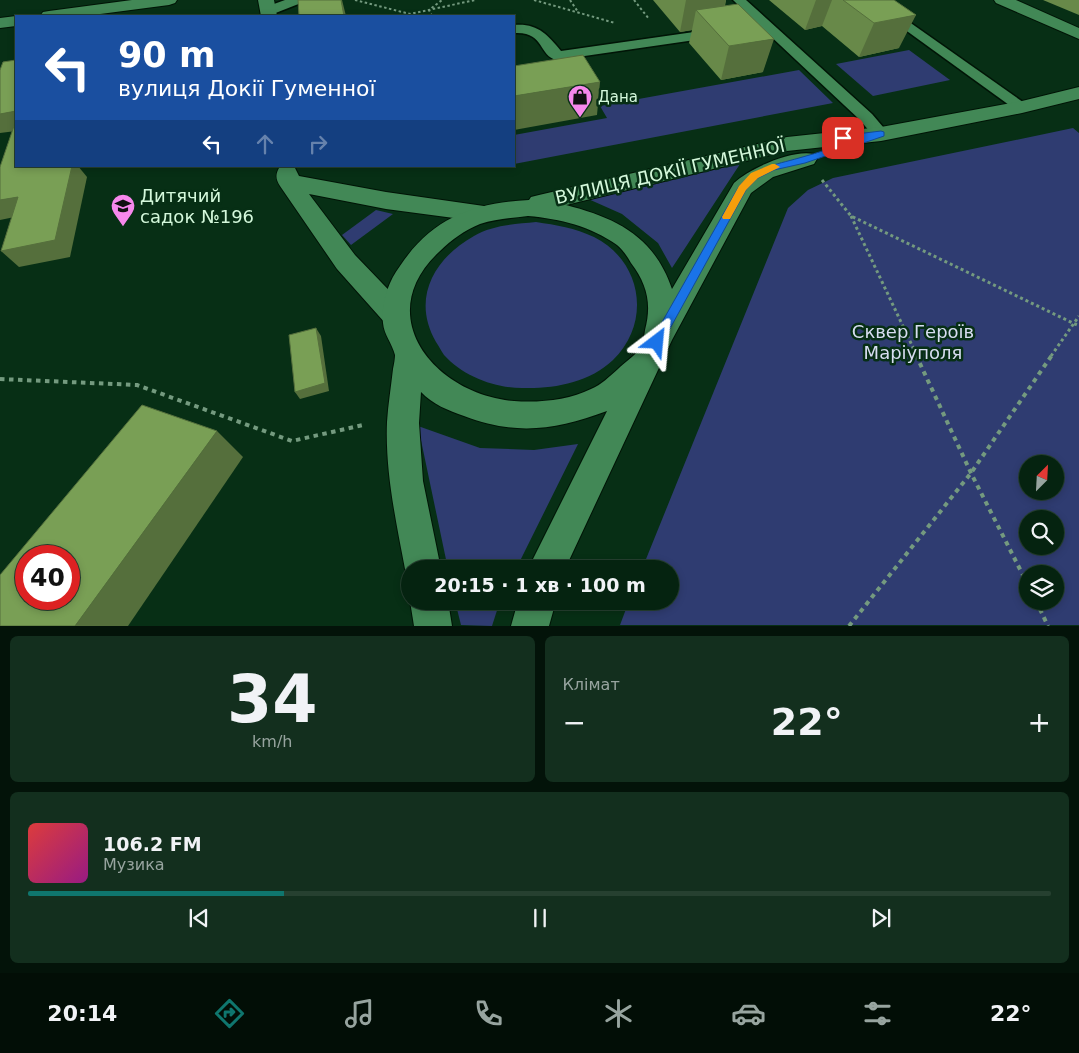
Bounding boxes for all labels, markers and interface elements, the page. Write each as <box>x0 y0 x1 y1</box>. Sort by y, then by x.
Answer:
icon: left <box>35 35 100 100</box>
text: 90 m <box>118 35 215 75</box>
text: вулиця Докії Гуменної <box>118 76 376 101</box>
shop icon: Дана <box>567 84 593 118</box>
place label: Дана <box>598 88 638 106</box>
pin <box>822 117 864 159</box>
icon: arrive <box>829 124 857 152</box>
icon: left <box>198 130 226 158</box>
icon: ahead <box>251 130 279 158</box>
icon: right <box>304 130 332 158</box>
street label: ВУЛИЦЯ ДОКІЇ ГУМЕННОЇ <box>553 135 788 208</box>
place label: Дитячий садок №196 <box>140 185 254 227</box>
school or university icon: Дитячий садок №196 <box>110 193 136 227</box>
position arrow <box>630 315 682 367</box>
park label: Сквер Героїв Маріуполя <box>852 321 974 363</box>
north arrow <box>1019 455 1064 500</box>
map controls <box>1019 455 1064 610</box>
button: search <box>1019 510 1064 555</box>
speed limit sign: 40 <box>15 545 80 610</box>
button: layers <box>1019 565 1064 610</box>
text: 20:15 · 1 хв · 100 m <box>434 574 646 596</box>
text: 34 <box>227 662 317 737</box>
text: Клімат <box>563 675 620 694</box>
text: 22° <box>771 700 843 744</box>
text: − <box>563 706 586 739</box>
text: + <box>1028 706 1051 739</box>
text: km/h <box>252 732 292 751</box>
text: 106.2 FM <box>103 833 202 855</box>
text: Музика <box>103 855 165 874</box>
icon: previous <box>185 904 213 932</box>
icon: pause <box>526 904 554 932</box>
icon: next <box>867 904 895 932</box>
icon: directions <box>212 996 247 1031</box>
icon: music <box>342 996 377 1031</box>
icon: phone <box>471 996 506 1031</box>
icon: climate <box>601 996 636 1031</box>
icon: car <box>731 996 766 1031</box>
icon: filters <box>860 996 895 1031</box>
text: 20:14 <box>47 1001 117 1026</box>
text: 22° <box>990 1001 1032 1026</box>

